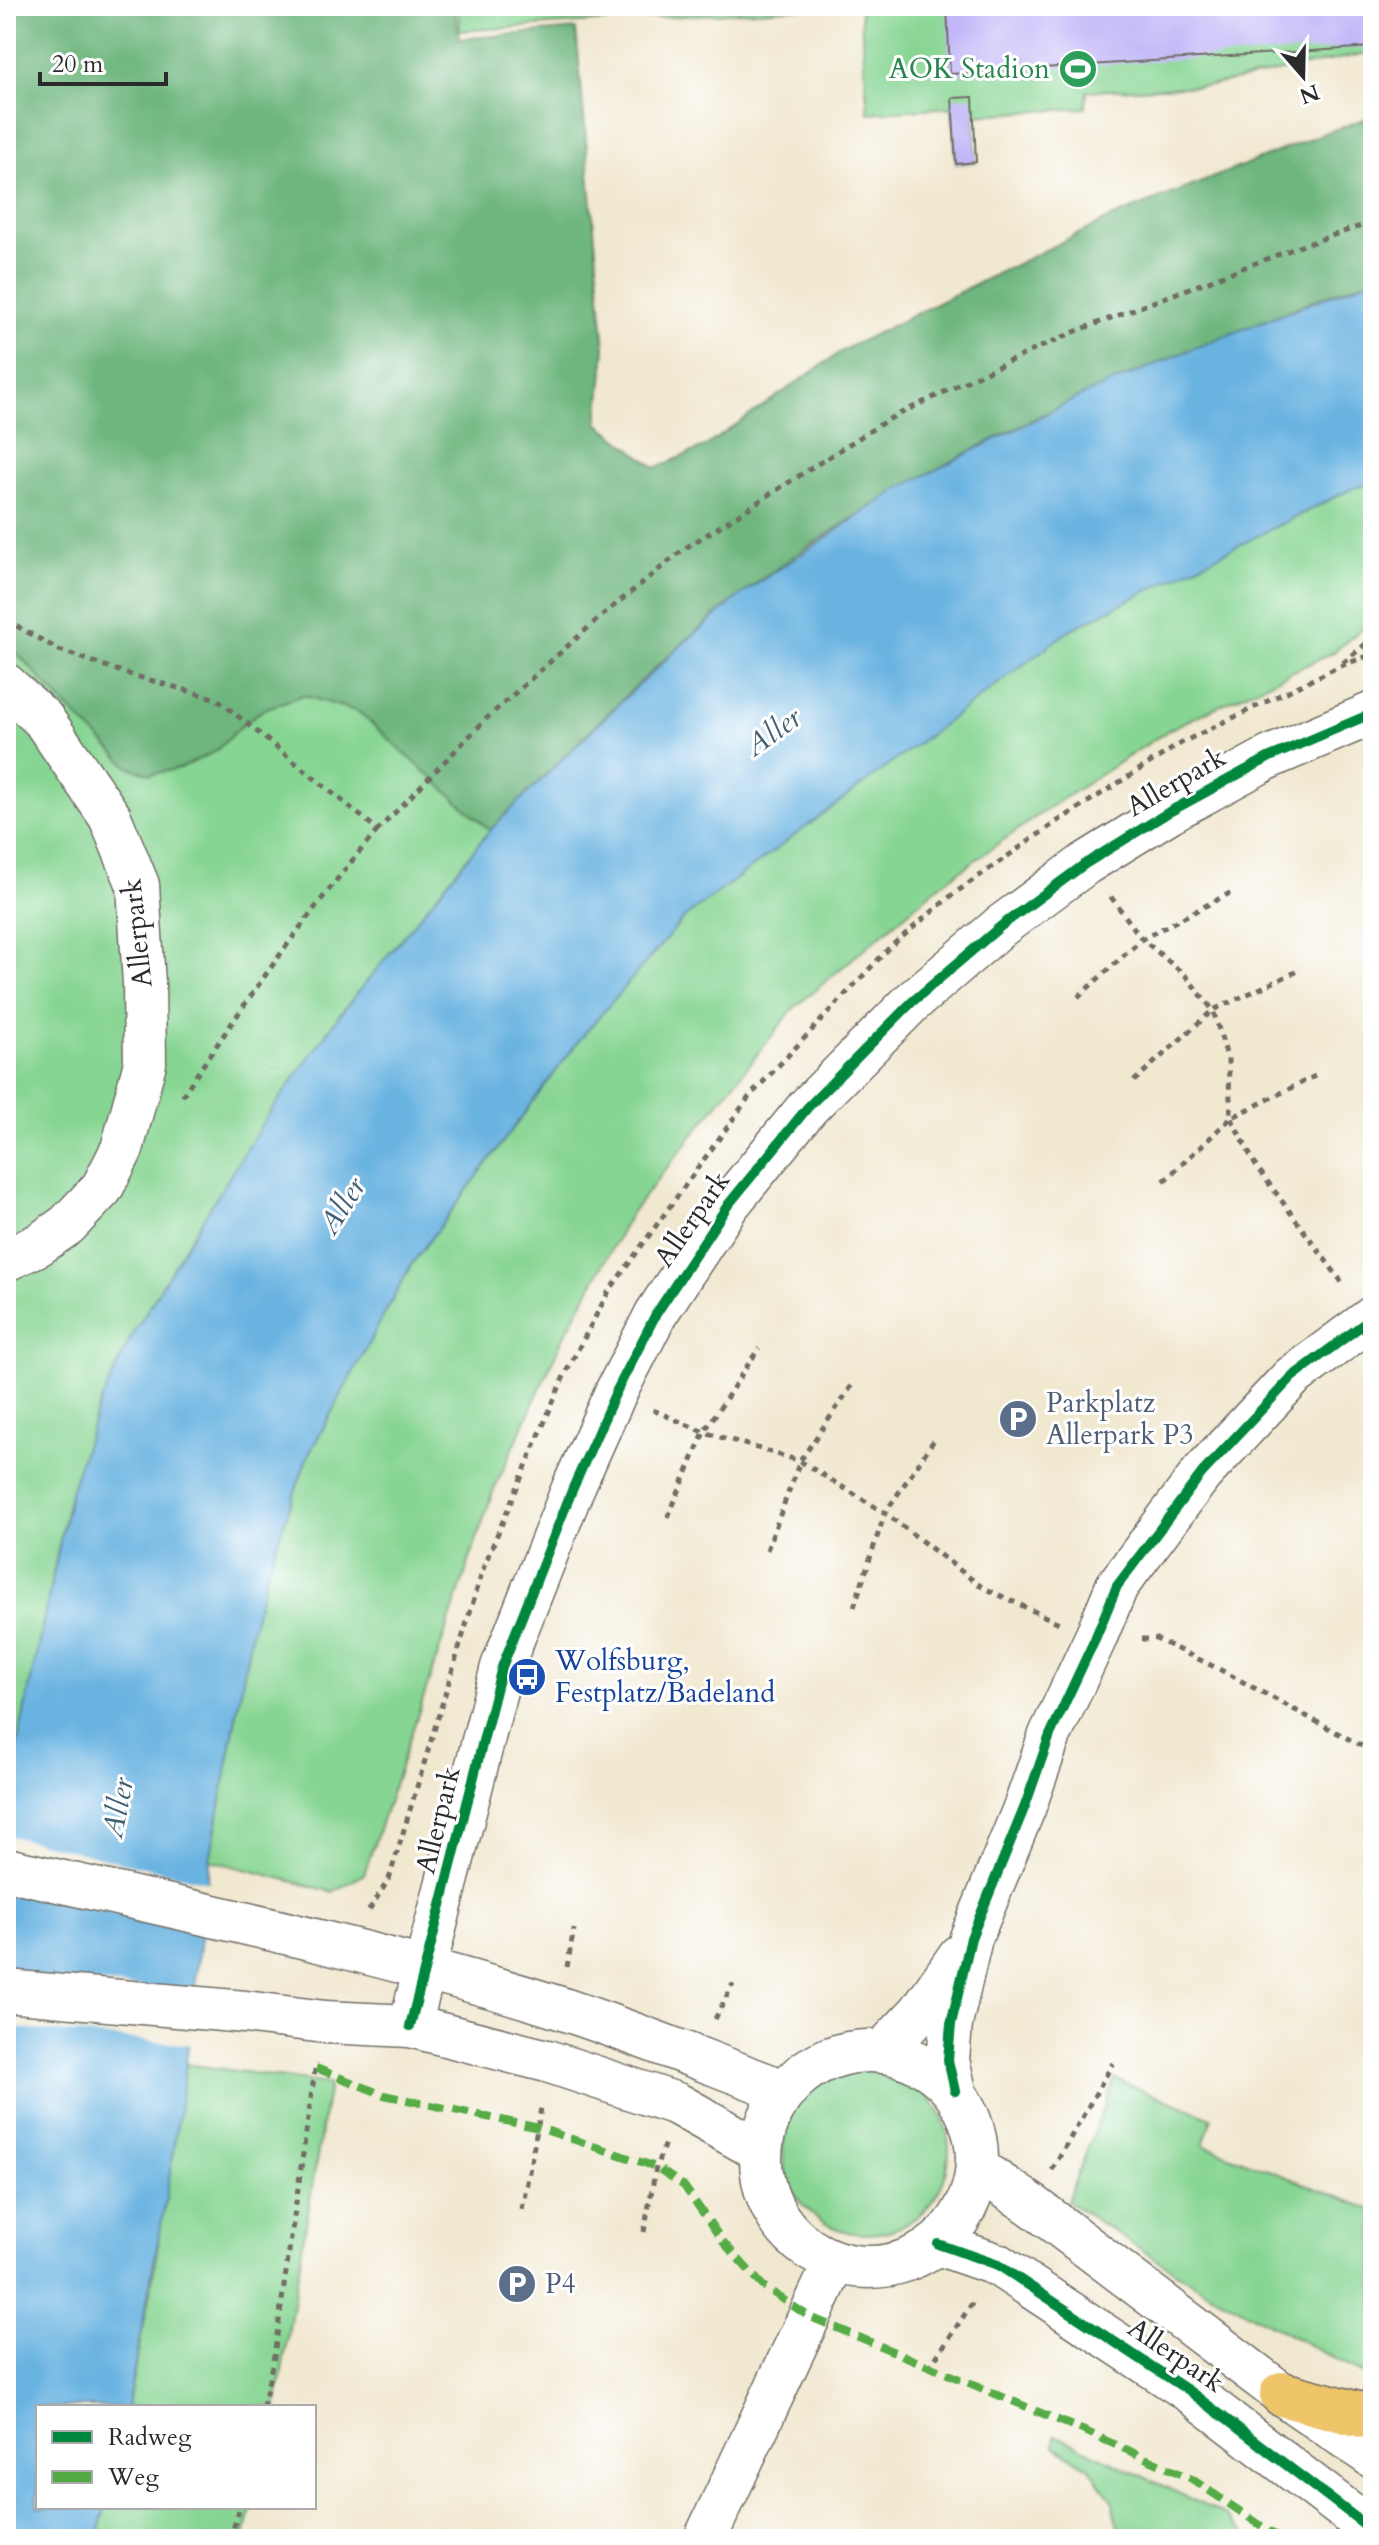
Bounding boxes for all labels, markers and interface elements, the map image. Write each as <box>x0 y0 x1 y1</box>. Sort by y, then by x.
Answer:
scale bar <box>40 36 166 86</box>
north arrow <box>1263 36 1343 116</box>
text: 20 m <box>52 48 104 81</box>
sports icon: AOK Stadion <box>1057 48 1099 90</box>
place label: AOK Stadion <box>889 50 1050 88</box>
text: N <box>1295 76 1324 111</box>
water label: Aller <box>736 697 811 767</box>
street label: Allerpark <box>1119 738 1233 826</box>
street label: Allerpark <box>112 877 162 989</box>
street label: Allerpark <box>645 1163 739 1275</box>
water label: Aller <box>308 1168 376 1243</box>
place label: Parkplatz Allerpark P3 <box>1046 1384 1194 1454</box>
parking icon: Parkplatz Allerpark P3 <box>997 1398 1039 1440</box>
place label: Wolfsburg, Festplatz/Badeland <box>554 1642 775 1712</box>
bus stop icon: Wolfsburg, Festplatz/Badeland <box>506 1656 548 1698</box>
street label: Allerpark <box>406 1762 470 1878</box>
water label: Aller <box>92 1773 144 1843</box>
parking icon: P4 <box>496 2263 538 2305</box>
place label: P4 <box>545 2265 576 2303</box>
street label: Allerpark <box>1120 2309 1232 2401</box>
legend <box>36 2405 316 2509</box>
text: Radweg <box>108 2421 192 2454</box>
text: Weg <box>107 2461 159 2494</box>

